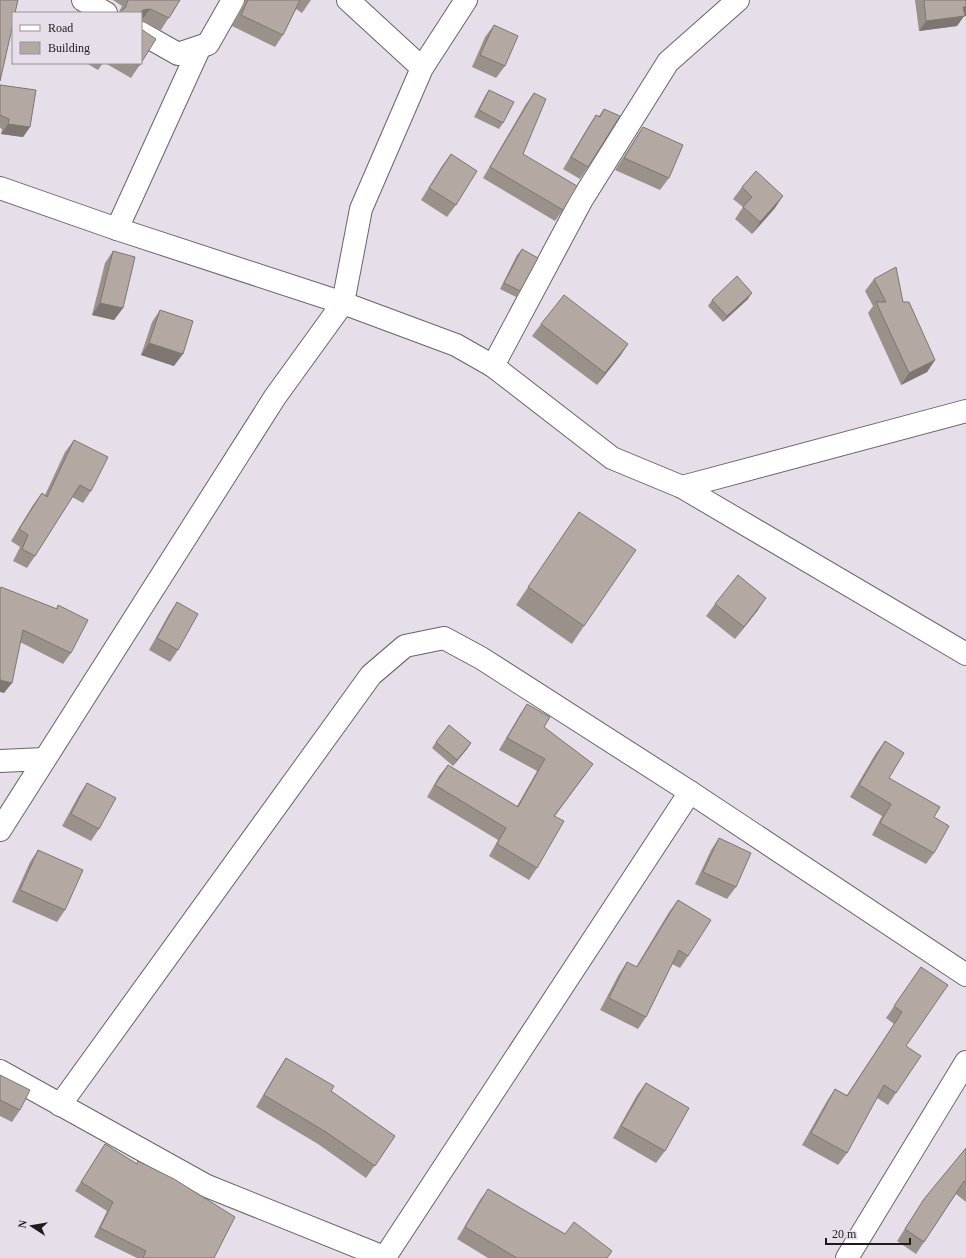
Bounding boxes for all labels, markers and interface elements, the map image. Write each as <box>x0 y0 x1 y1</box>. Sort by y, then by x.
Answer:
legend <box>12 12 142 64</box>
text: Road <box>48 21 73 35</box>
text: Building <box>48 41 90 55</box>
north arrow <box>12 1206 52 1246</box>
text: N <box>16 1219 29 1229</box>
scale bar <box>826 1220 910 1246</box>
text: 20 m <box>832 1227 857 1241</box>

